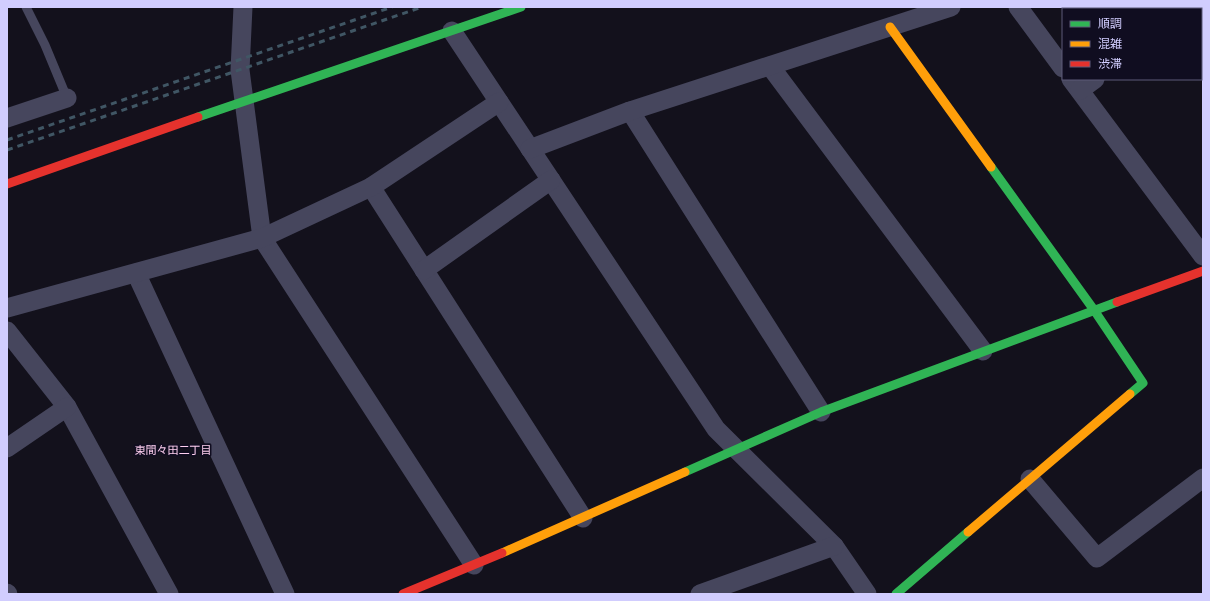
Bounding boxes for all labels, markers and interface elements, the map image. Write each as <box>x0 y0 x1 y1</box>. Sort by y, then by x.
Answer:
legend <box>1062 8 1202 80</box>
text: 順調 <box>1098 17 1122 31</box>
text: 混雑 <box>1098 37 1122 51</box>
text: 渋滞 <box>1098 57 1122 71</box>
district label: 東間々田二丁目 <box>135 444 212 457</box>

